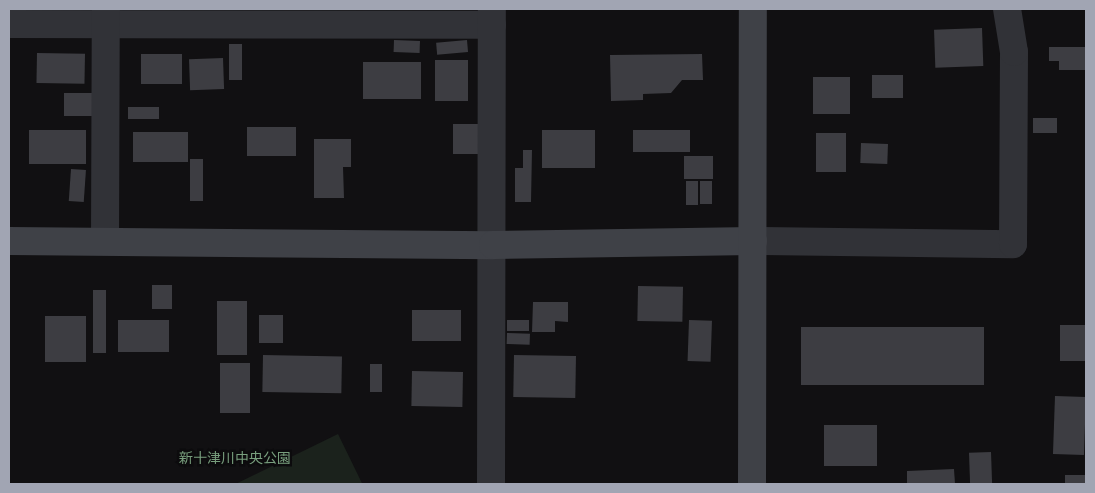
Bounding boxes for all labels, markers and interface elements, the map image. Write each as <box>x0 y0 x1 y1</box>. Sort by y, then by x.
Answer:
park label: 新十津川中央公園 <box>179 451 291 467</box>

